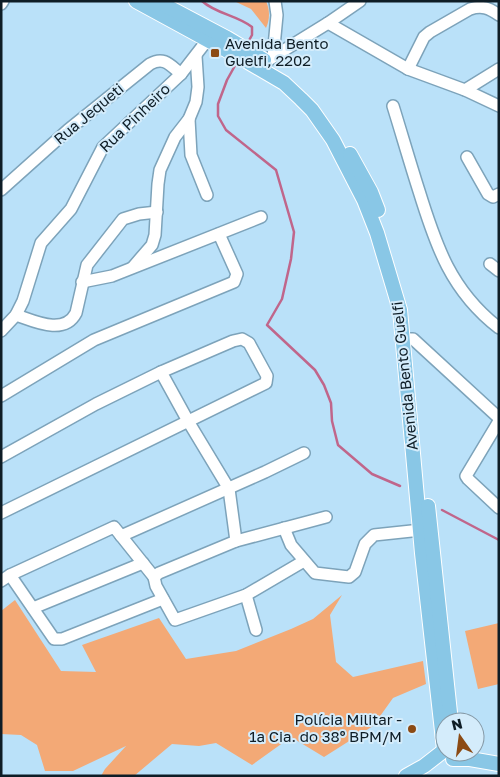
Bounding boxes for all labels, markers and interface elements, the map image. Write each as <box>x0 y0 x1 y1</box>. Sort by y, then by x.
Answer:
place label: Avenida Bento Guelfi, 2202 <box>225 34 328 69</box>
marker: Avenida Bento Guelfi, 2202 <box>209 47 221 59</box>
street label: Rua Jequeti <box>50 79 127 148</box>
street label: Rua Pinheiro <box>95 79 173 155</box>
street label: Avenida Bento Guelfi <box>387 301 421 451</box>
place label: Polícia Militar - 1ª Cia. do 38º BPM/M <box>249 710 402 745</box>
north arrow <box>435 712 485 762</box>
text: N <box>450 714 464 733</box>
marker: Polícia Militar - 1ª Cia. do 38º BPM/M <box>406 723 418 735</box>

